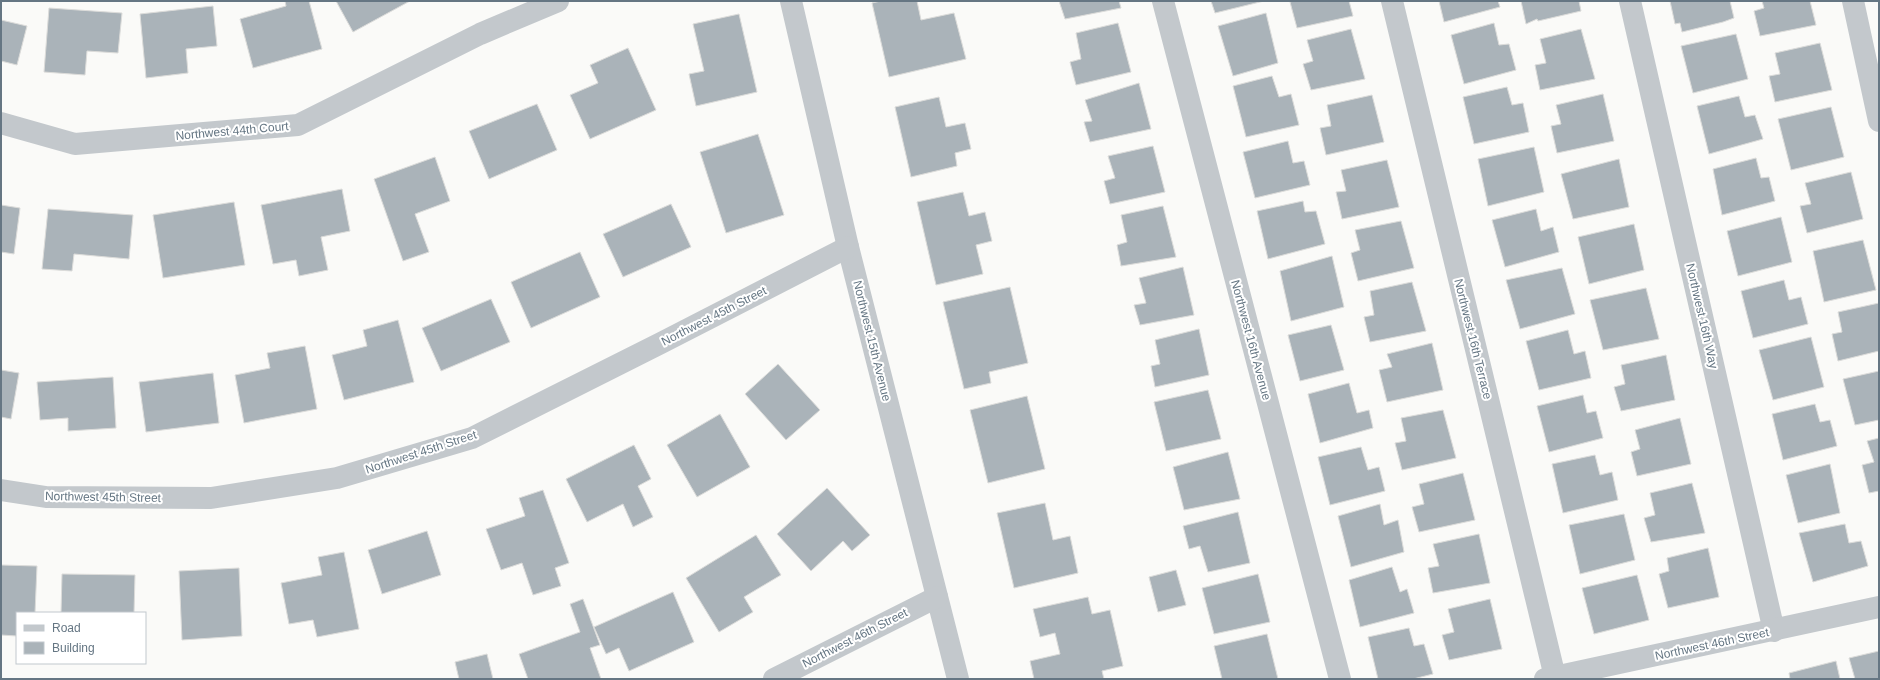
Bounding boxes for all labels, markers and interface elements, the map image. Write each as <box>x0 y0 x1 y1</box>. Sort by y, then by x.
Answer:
street label: Northwest 44th Court <box>175 119 290 143</box>
street label: Northwest 16th Way <box>1683 262 1721 370</box>
street label: Northwest 16th Terrace <box>1451 277 1495 401</box>
street label: Northwest 16th Avenue <box>1228 278 1274 402</box>
street label: Northwest 15th Avenue <box>850 279 894 403</box>
street label: Northwest 45th Street <box>659 283 769 349</box>
street label: Northwest 45th Street <box>364 427 479 477</box>
street label: Northwest 45th Street <box>45 489 162 505</box>
street label: Northwest 46th Street <box>800 605 910 671</box>
legend <box>16 612 146 664</box>
text: Road <box>52 621 81 635</box>
street label: Northwest 46th Street <box>1654 625 1771 663</box>
text: Building <box>52 641 95 655</box>

